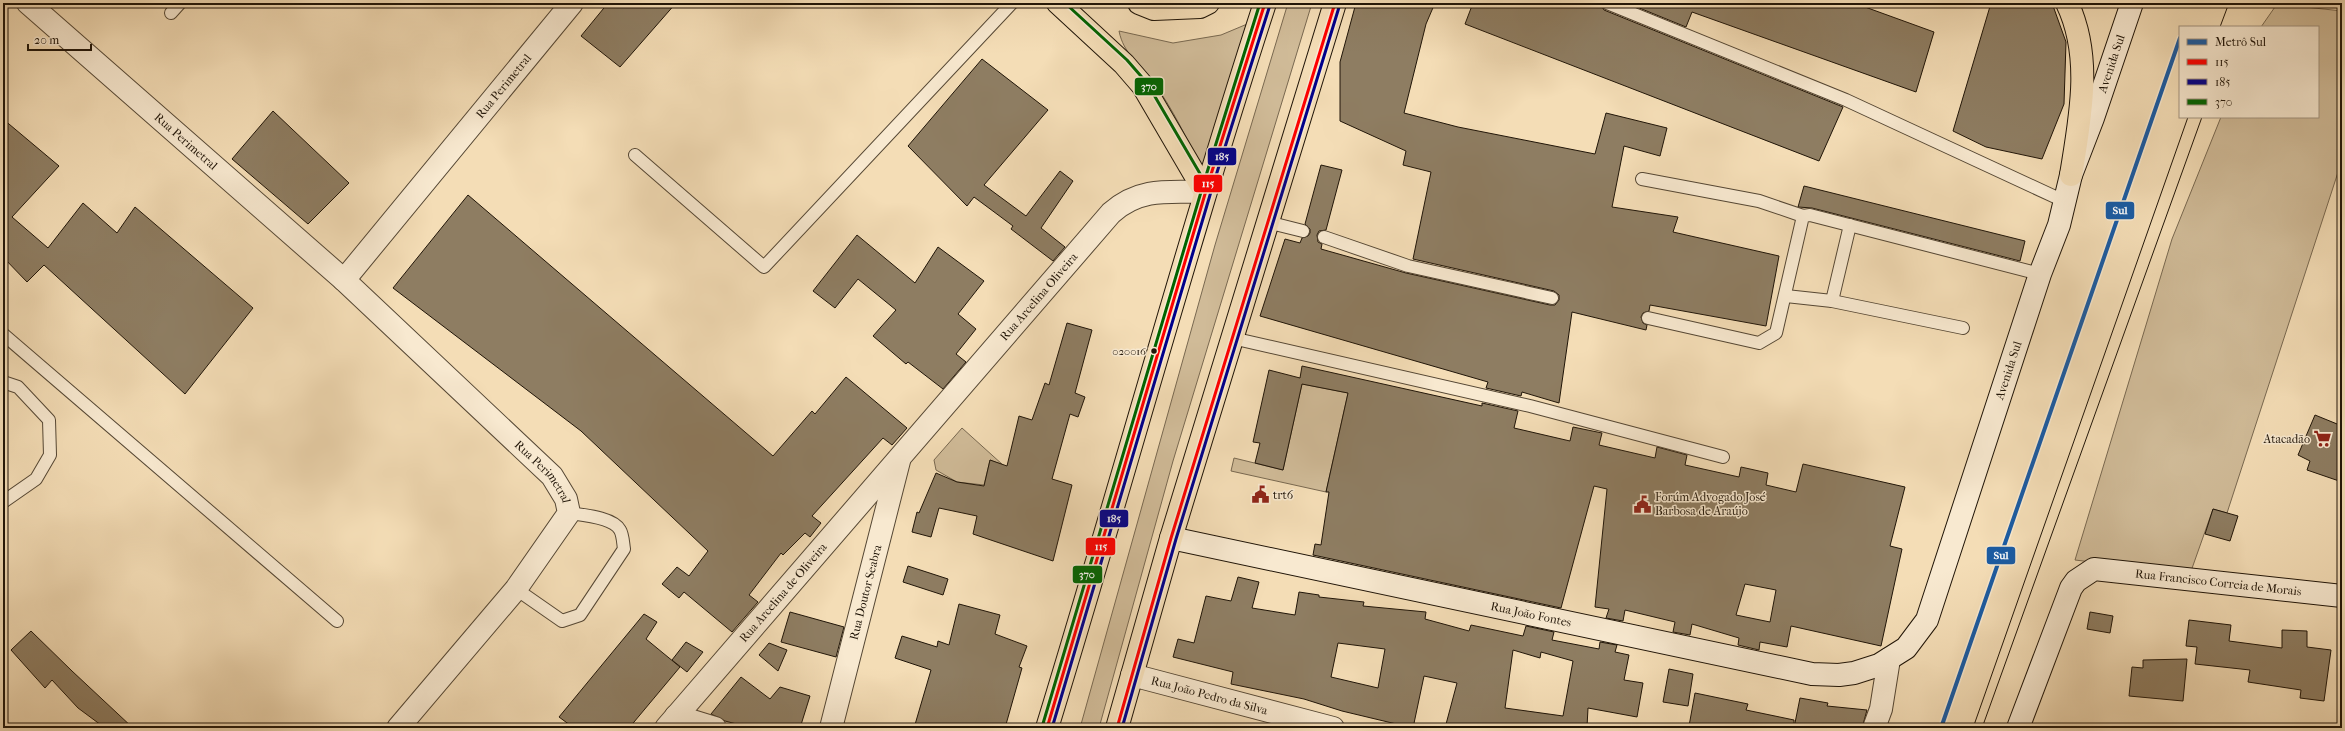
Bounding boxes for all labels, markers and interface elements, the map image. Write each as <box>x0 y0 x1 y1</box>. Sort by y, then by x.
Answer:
scale bar <box>28 26 91 52</box>
legend <box>2179 26 2319 118</box>
street label: Avenida Sul <box>2095 32 2128 96</box>
text: 20 m <box>34 33 59 47</box>
text: Metrô Sul <box>2215 35 2267 49</box>
street label: Rua Perimetral <box>473 51 535 121</box>
text: 115 <box>2215 55 2229 69</box>
text: 185 <box>2215 75 2231 89</box>
line badge: 370 <box>1134 77 1164 96</box>
text: 370 <box>1141 80 1157 93</box>
text: 370 <box>2215 95 2232 109</box>
street label: Rua Perimetral <box>152 110 221 173</box>
line badge: 185 <box>1207 147 1237 166</box>
text: 185 <box>1215 150 1229 163</box>
line badge: 115 <box>1193 174 1223 193</box>
text: 115 <box>1202 177 1215 190</box>
line badge: Sul <box>2105 201 2135 220</box>
text: Sul <box>2113 204 2128 217</box>
street label: Rua Arcelina Oliveira <box>997 250 1081 344</box>
street label: Avenida Sul <box>1992 339 2025 402</box>
place label: 020016 <box>1112 345 1146 358</box>
marker: 020016 <box>1149 346 1159 356</box>
supermarket icon: Atacadão <box>2313 429 2333 449</box>
place label: Atacadão <box>2262 432 2310 446</box>
street label: Rua Perimetral <box>512 438 574 505</box>
public building icon: trt6 <box>1250 485 1270 505</box>
place label: trt6 <box>1273 488 1294 502</box>
place label: Forúm Advogado José Barbosa de Araújo <box>1655 490 1766 518</box>
public building icon: Forúm Advogado José Barbosa de Araújo <box>1632 494 1652 514</box>
line badge: 185 <box>1099 509 1129 528</box>
text: 185 <box>1107 512 1121 525</box>
line badge: 115 <box>1085 537 1116 556</box>
street label: Rua Arcelina de Oliveira <box>736 540 830 645</box>
text: 115 <box>1095 540 1108 553</box>
street label: Rua Doutor Seabra <box>847 543 885 642</box>
line badge: Sul <box>1986 546 2016 565</box>
text: Sul <box>1994 549 2009 562</box>
line badge: 370 <box>1072 565 1103 584</box>
street label: Rua Francisco Correia de Morais <box>2134 567 2303 599</box>
text: 370 <box>1079 568 1095 581</box>
street label: Rua João Fontes <box>1489 599 1573 630</box>
street label: Rua João Pedro da Silva <box>1149 673 1270 718</box>

